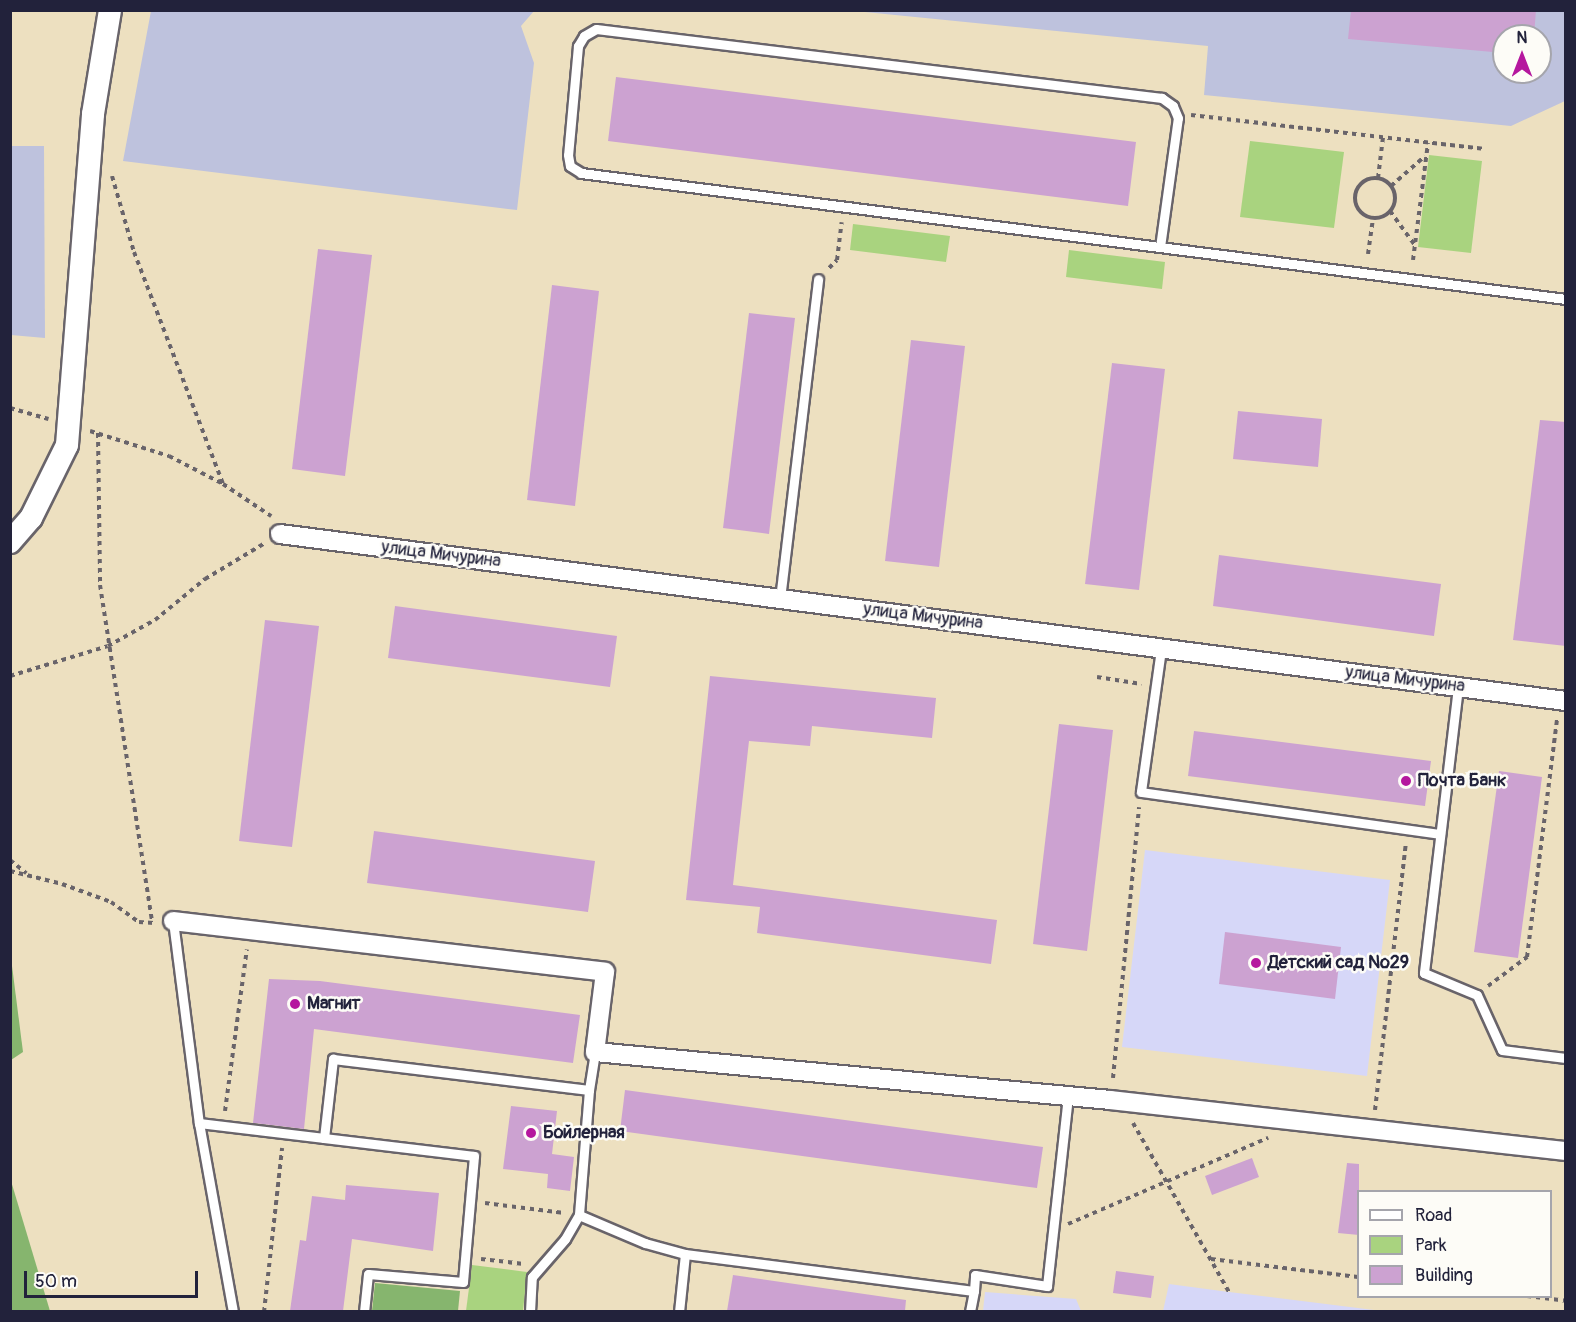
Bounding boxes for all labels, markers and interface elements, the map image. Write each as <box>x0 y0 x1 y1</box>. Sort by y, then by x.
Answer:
north arrow <box>1492 24 1552 84</box>
text: N <box>1517 28 1527 48</box>
street label: улица Мичурина <box>380 537 502 573</box>
street label: улица Мичурина <box>862 599 984 635</box>
street label: улица Мичурина <box>1344 662 1466 698</box>
place label: Почта Банк <box>1418 770 1506 792</box>
marker: Почта Банк <box>1399 774 1413 788</box>
place label: Детский сад №29 <box>1268 952 1409 974</box>
marker: Детский сад №29 <box>1249 956 1263 970</box>
place label: Магнит <box>307 993 360 1015</box>
marker: Магнит <box>288 997 302 1011</box>
place label: Бойлерная <box>543 1122 625 1144</box>
marker: Бойлерная <box>524 1126 538 1140</box>
legend <box>1357 1190 1552 1298</box>
text: Road <box>1415 1204 1452 1227</box>
text: Park <box>1415 1234 1447 1257</box>
scale bar <box>27 1259 201 1297</box>
text: Building <box>1415 1264 1473 1287</box>
text: 50 m <box>35 1270 77 1293</box>

